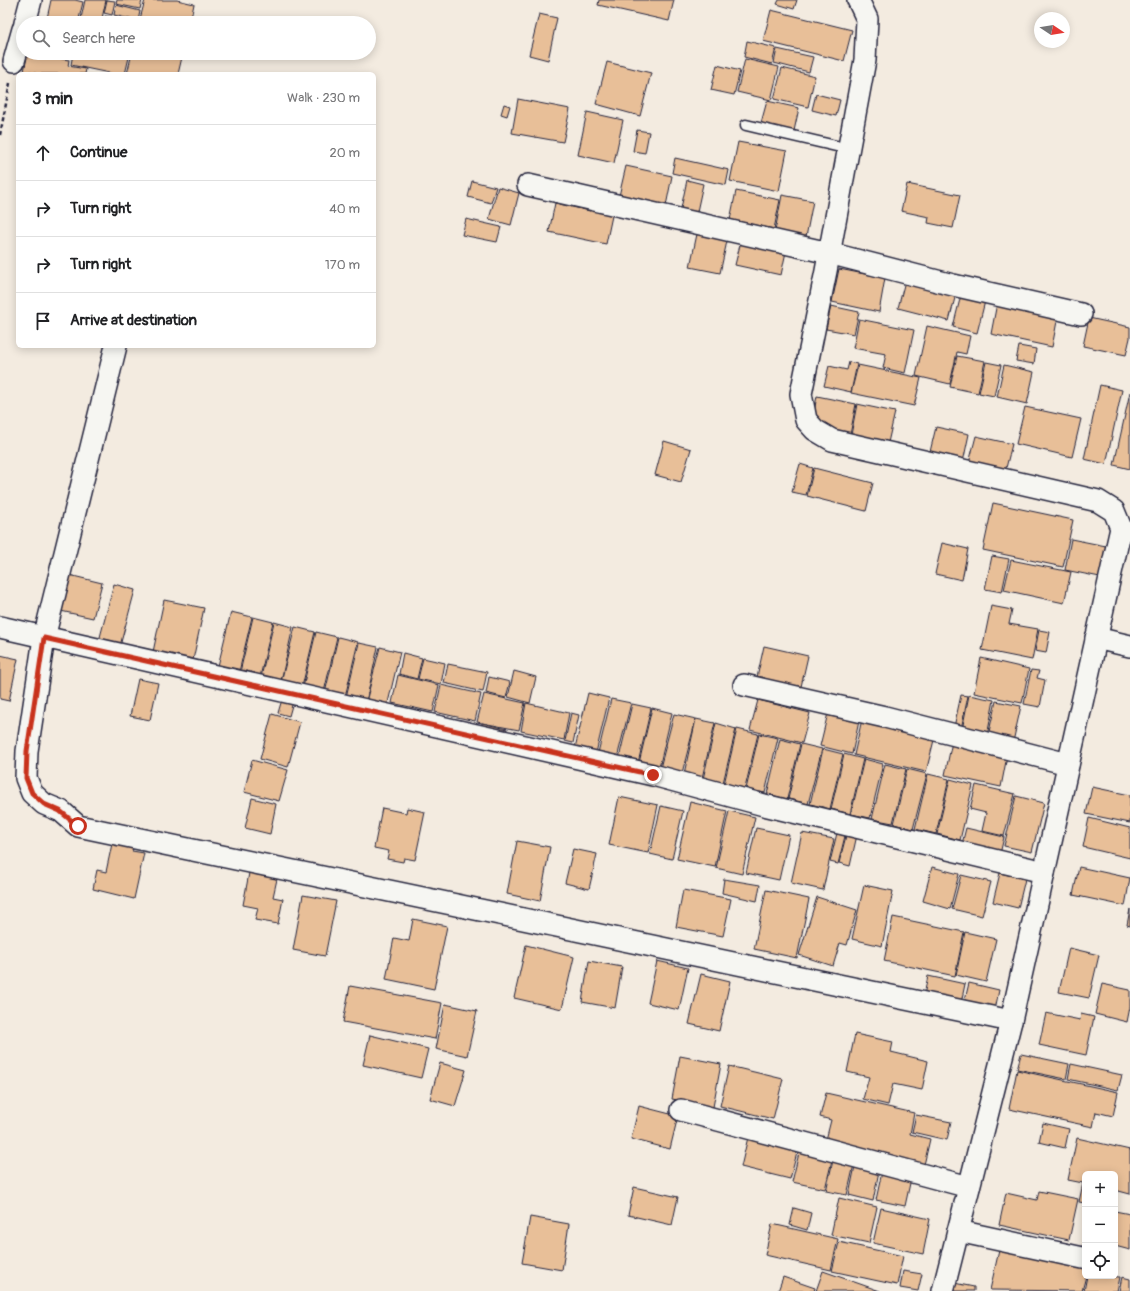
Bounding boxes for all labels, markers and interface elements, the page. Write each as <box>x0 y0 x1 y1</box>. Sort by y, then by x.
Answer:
north arrow <box>1034 12 1070 48</box>
search box <box>16 16 376 60</box>
icon: search <box>30 27 52 49</box>
text: Search here <box>62 29 135 48</box>
text: 3 min <box>32 88 73 109</box>
text: Walk · 230 m <box>287 90 360 106</box>
icon: ahead <box>32 142 54 164</box>
text: Continue <box>70 143 128 162</box>
text: 20 m <box>329 145 360 161</box>
icon: right <box>32 198 54 220</box>
text: Turn right <box>70 199 131 218</box>
text: 40 m <box>329 201 360 217</box>
icon: right <box>32 254 54 276</box>
text: Turn right <box>70 255 131 274</box>
text: 170 m <box>325 257 360 273</box>
icon: arrive <box>32 310 54 332</box>
text: Arrive at destination <box>70 311 197 330</box>
route end <box>644 766 662 784</box>
route start <box>69 817 87 835</box>
map controls <box>1082 1171 1118 1279</box>
button: + <box>1082 1171 1118 1207</box>
button: − <box>1082 1207 1118 1243</box>
button: locate <box>1082 1243 1118 1279</box>

